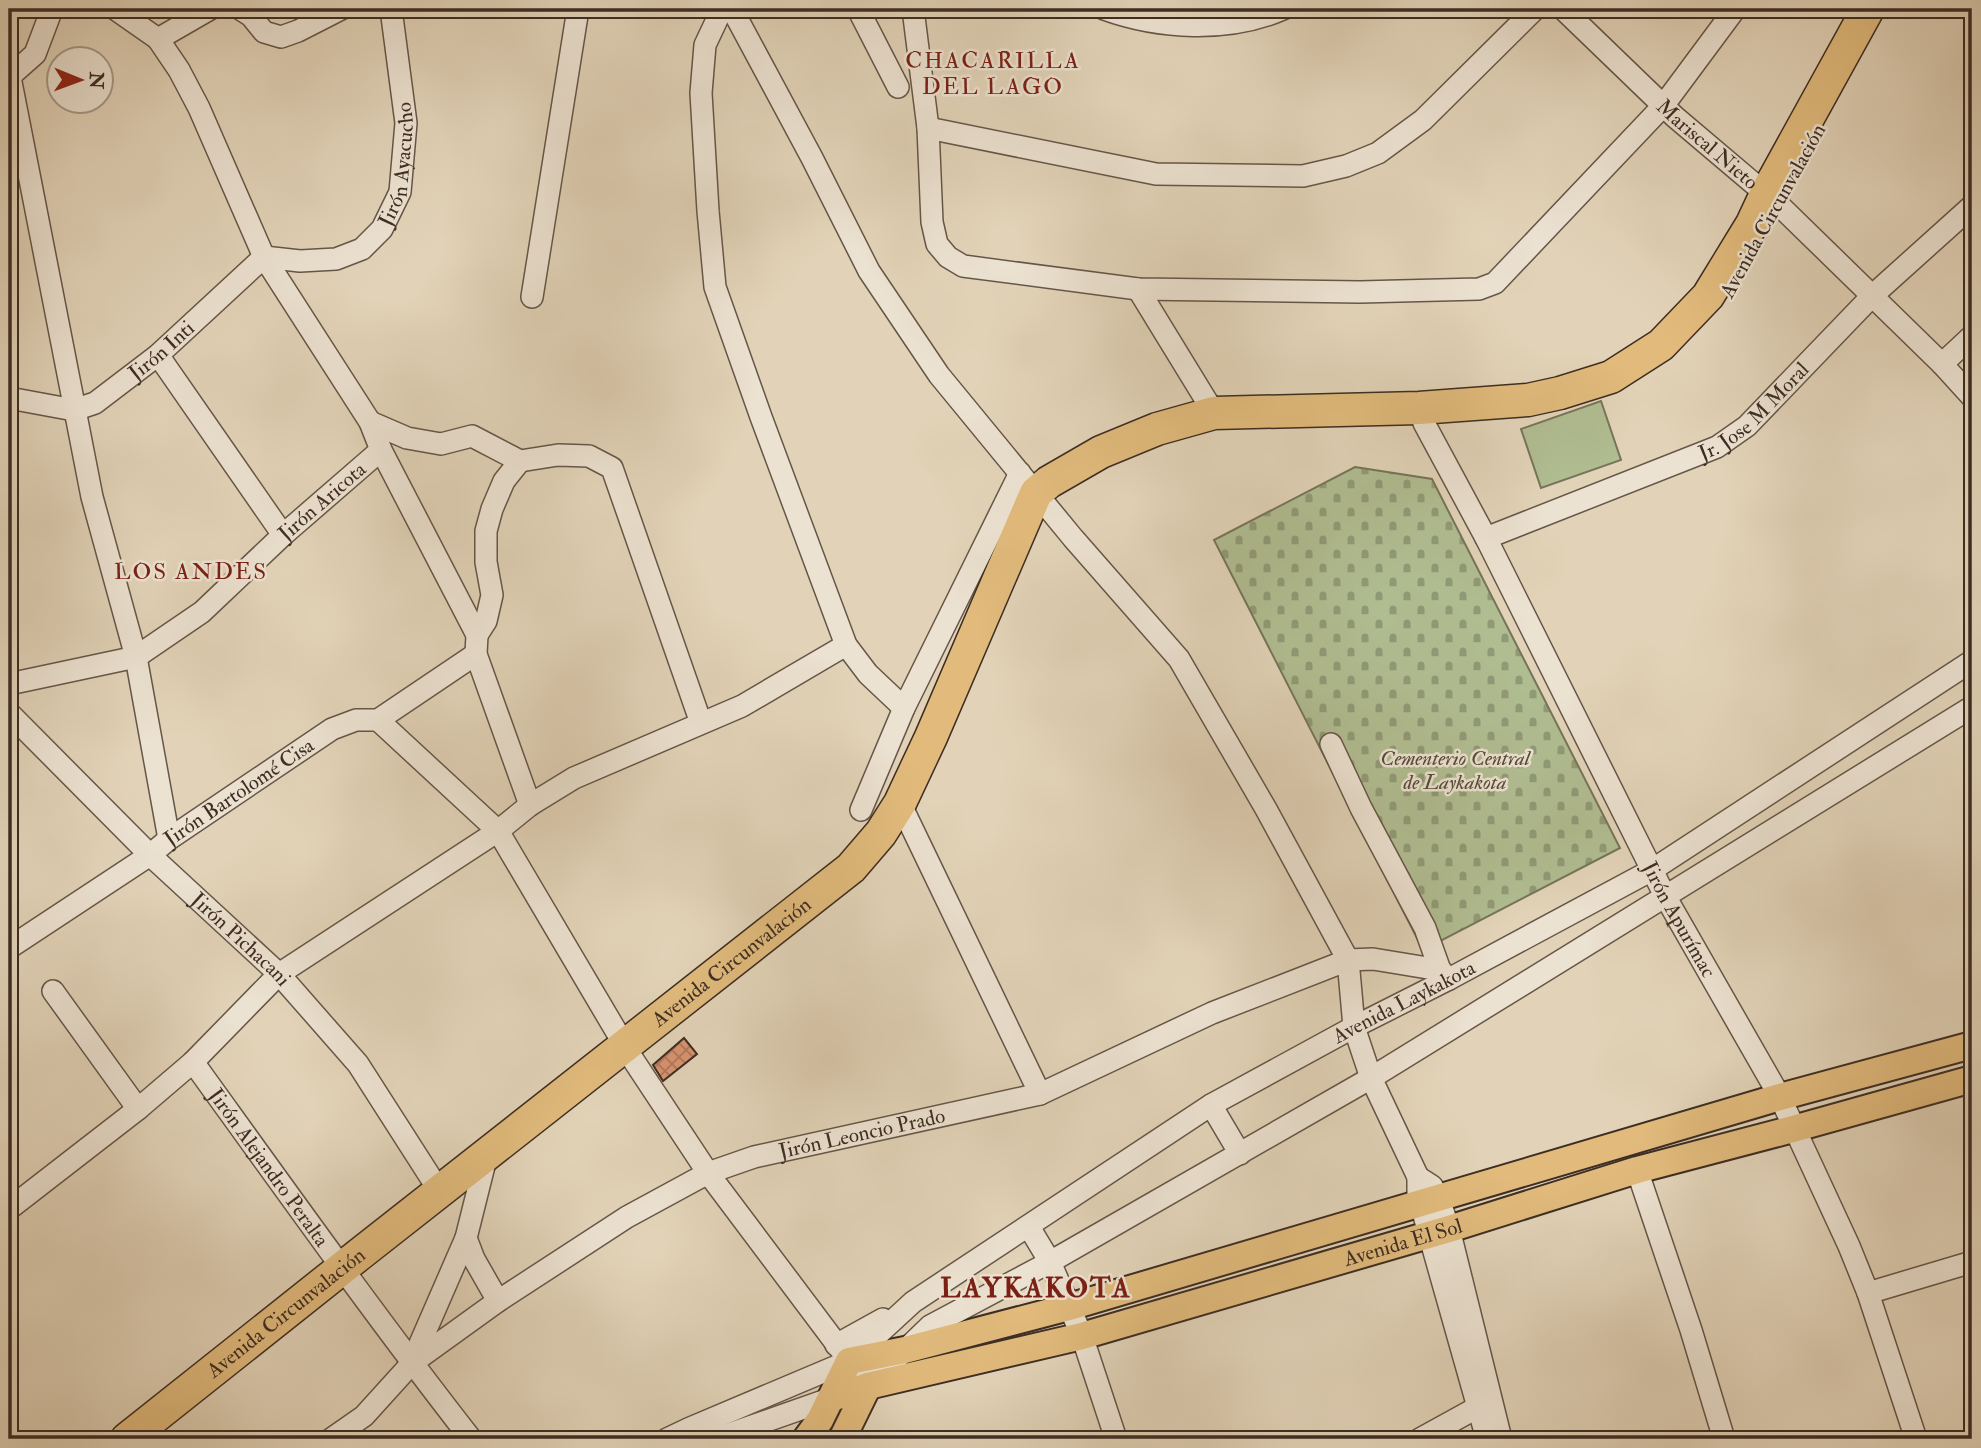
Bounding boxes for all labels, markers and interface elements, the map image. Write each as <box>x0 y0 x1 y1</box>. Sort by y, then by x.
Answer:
north arrow <box>46 46 116 116</box>
district label: CHACARILLA DEL LAGO <box>905 46 1081 101</box>
text: N <box>84 71 108 90</box>
street label: Mariscal Nieto <box>1651 93 1764 195</box>
street label: Jirón Ayacucho <box>371 101 419 232</box>
street label: Avenida Circunvalación <box>1713 119 1832 304</box>
street label: Jirón Inti <box>122 314 200 387</box>
street label: Jr. Jose M Moral <box>1693 356 1815 467</box>
street label: Jirón Aricota <box>272 456 372 547</box>
district label: LOS ANDES <box>114 557 268 586</box>
street label: Jirón Bartolomé Cisa <box>158 731 319 853</box>
park label: Cementerio Central de Laykakota <box>1380 745 1532 796</box>
street label: Jirón Apurímac <box>1636 856 1722 983</box>
street label: Jirón Pichacani <box>185 886 297 992</box>
street label: Avenida Circunvalación <box>645 891 817 1033</box>
street label: Avenida Laykakota <box>1327 954 1480 1050</box>
street label: Jirón Alejandro Peralta <box>202 1082 336 1252</box>
street label: Jirón Leoncio Prado <box>775 1102 948 1165</box>
street label: Avenida El Sol <box>1340 1212 1466 1273</box>
street label: Avenida Circunvalación <box>200 1241 371 1384</box>
district label: LAYKAKOTA <box>940 1271 1132 1306</box>

